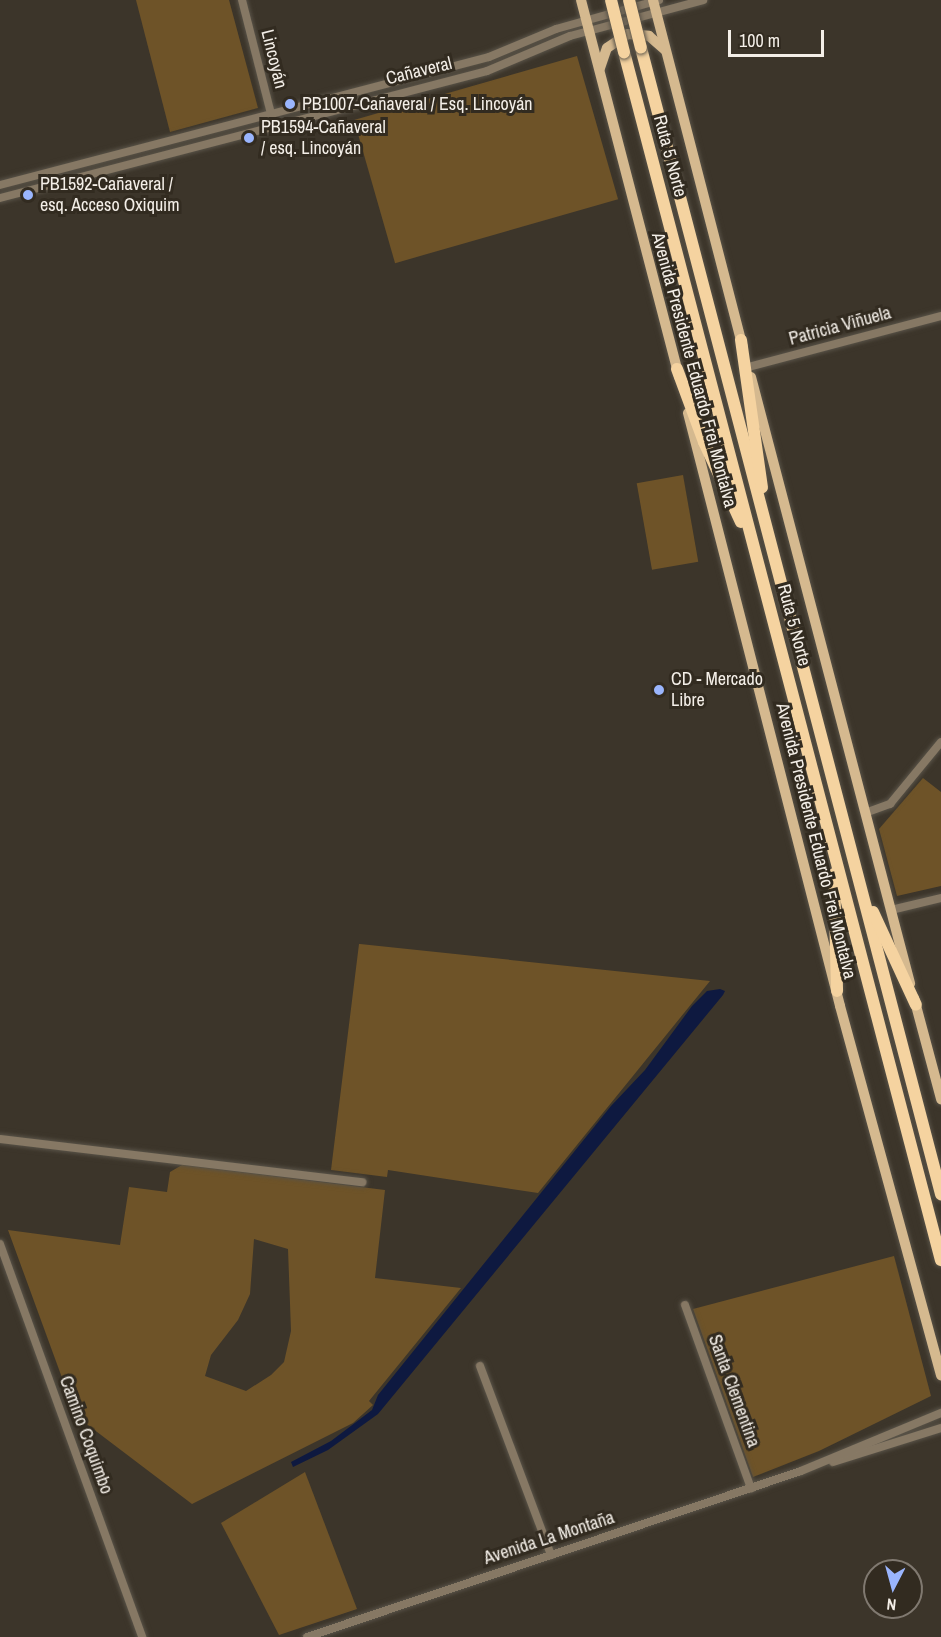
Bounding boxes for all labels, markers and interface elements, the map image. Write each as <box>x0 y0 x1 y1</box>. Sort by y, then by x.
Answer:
scale bar <box>731 18 827 56</box>
street label: Lincoyán <box>256 27 292 91</box>
text: 100 m <box>739 28 780 53</box>
street label: Cañaveral <box>384 52 454 90</box>
place label: PB1007-Cañaveral / Esq. Lincoyán <box>302 93 533 115</box>
marker: PB1007-Cañaveral / Esq. Lincoyán <box>283 97 297 111</box>
street label: Ruta 5 Norte <box>649 113 691 199</box>
place label: PB1594-Cañaveral / esq. Lincoyán <box>261 117 386 160</box>
marker: PB1594-Cañaveral / esq. Lincoyán <box>242 131 256 145</box>
place label: PB1592-Cañaveral / esq. Acceso Oxiquim <box>40 174 180 216</box>
marker: PB1592-Cañaveral / esq. Acceso Oxiquim <box>21 188 35 202</box>
street label: Avenida Presidente Eduardo Frei Montalva <box>647 230 741 510</box>
street label: Patricia Viñuela <box>787 302 893 350</box>
street label: Ruta 5 Norte <box>773 582 815 668</box>
place label: CD - Mercado Libre <box>671 669 763 712</box>
marker: CD - Mercado Libre <box>652 683 666 697</box>
street label: Avenida Presidente Eduardo Frei Montalva <box>771 701 861 981</box>
street label: Santa Clementina <box>704 1332 764 1450</box>
street label: Camino Coquimbo <box>55 1373 117 1497</box>
street label: Avenida La Montaña <box>481 1507 617 1569</box>
north arrow <box>863 1559 923 1619</box>
text: N <box>885 1593 897 1616</box>

